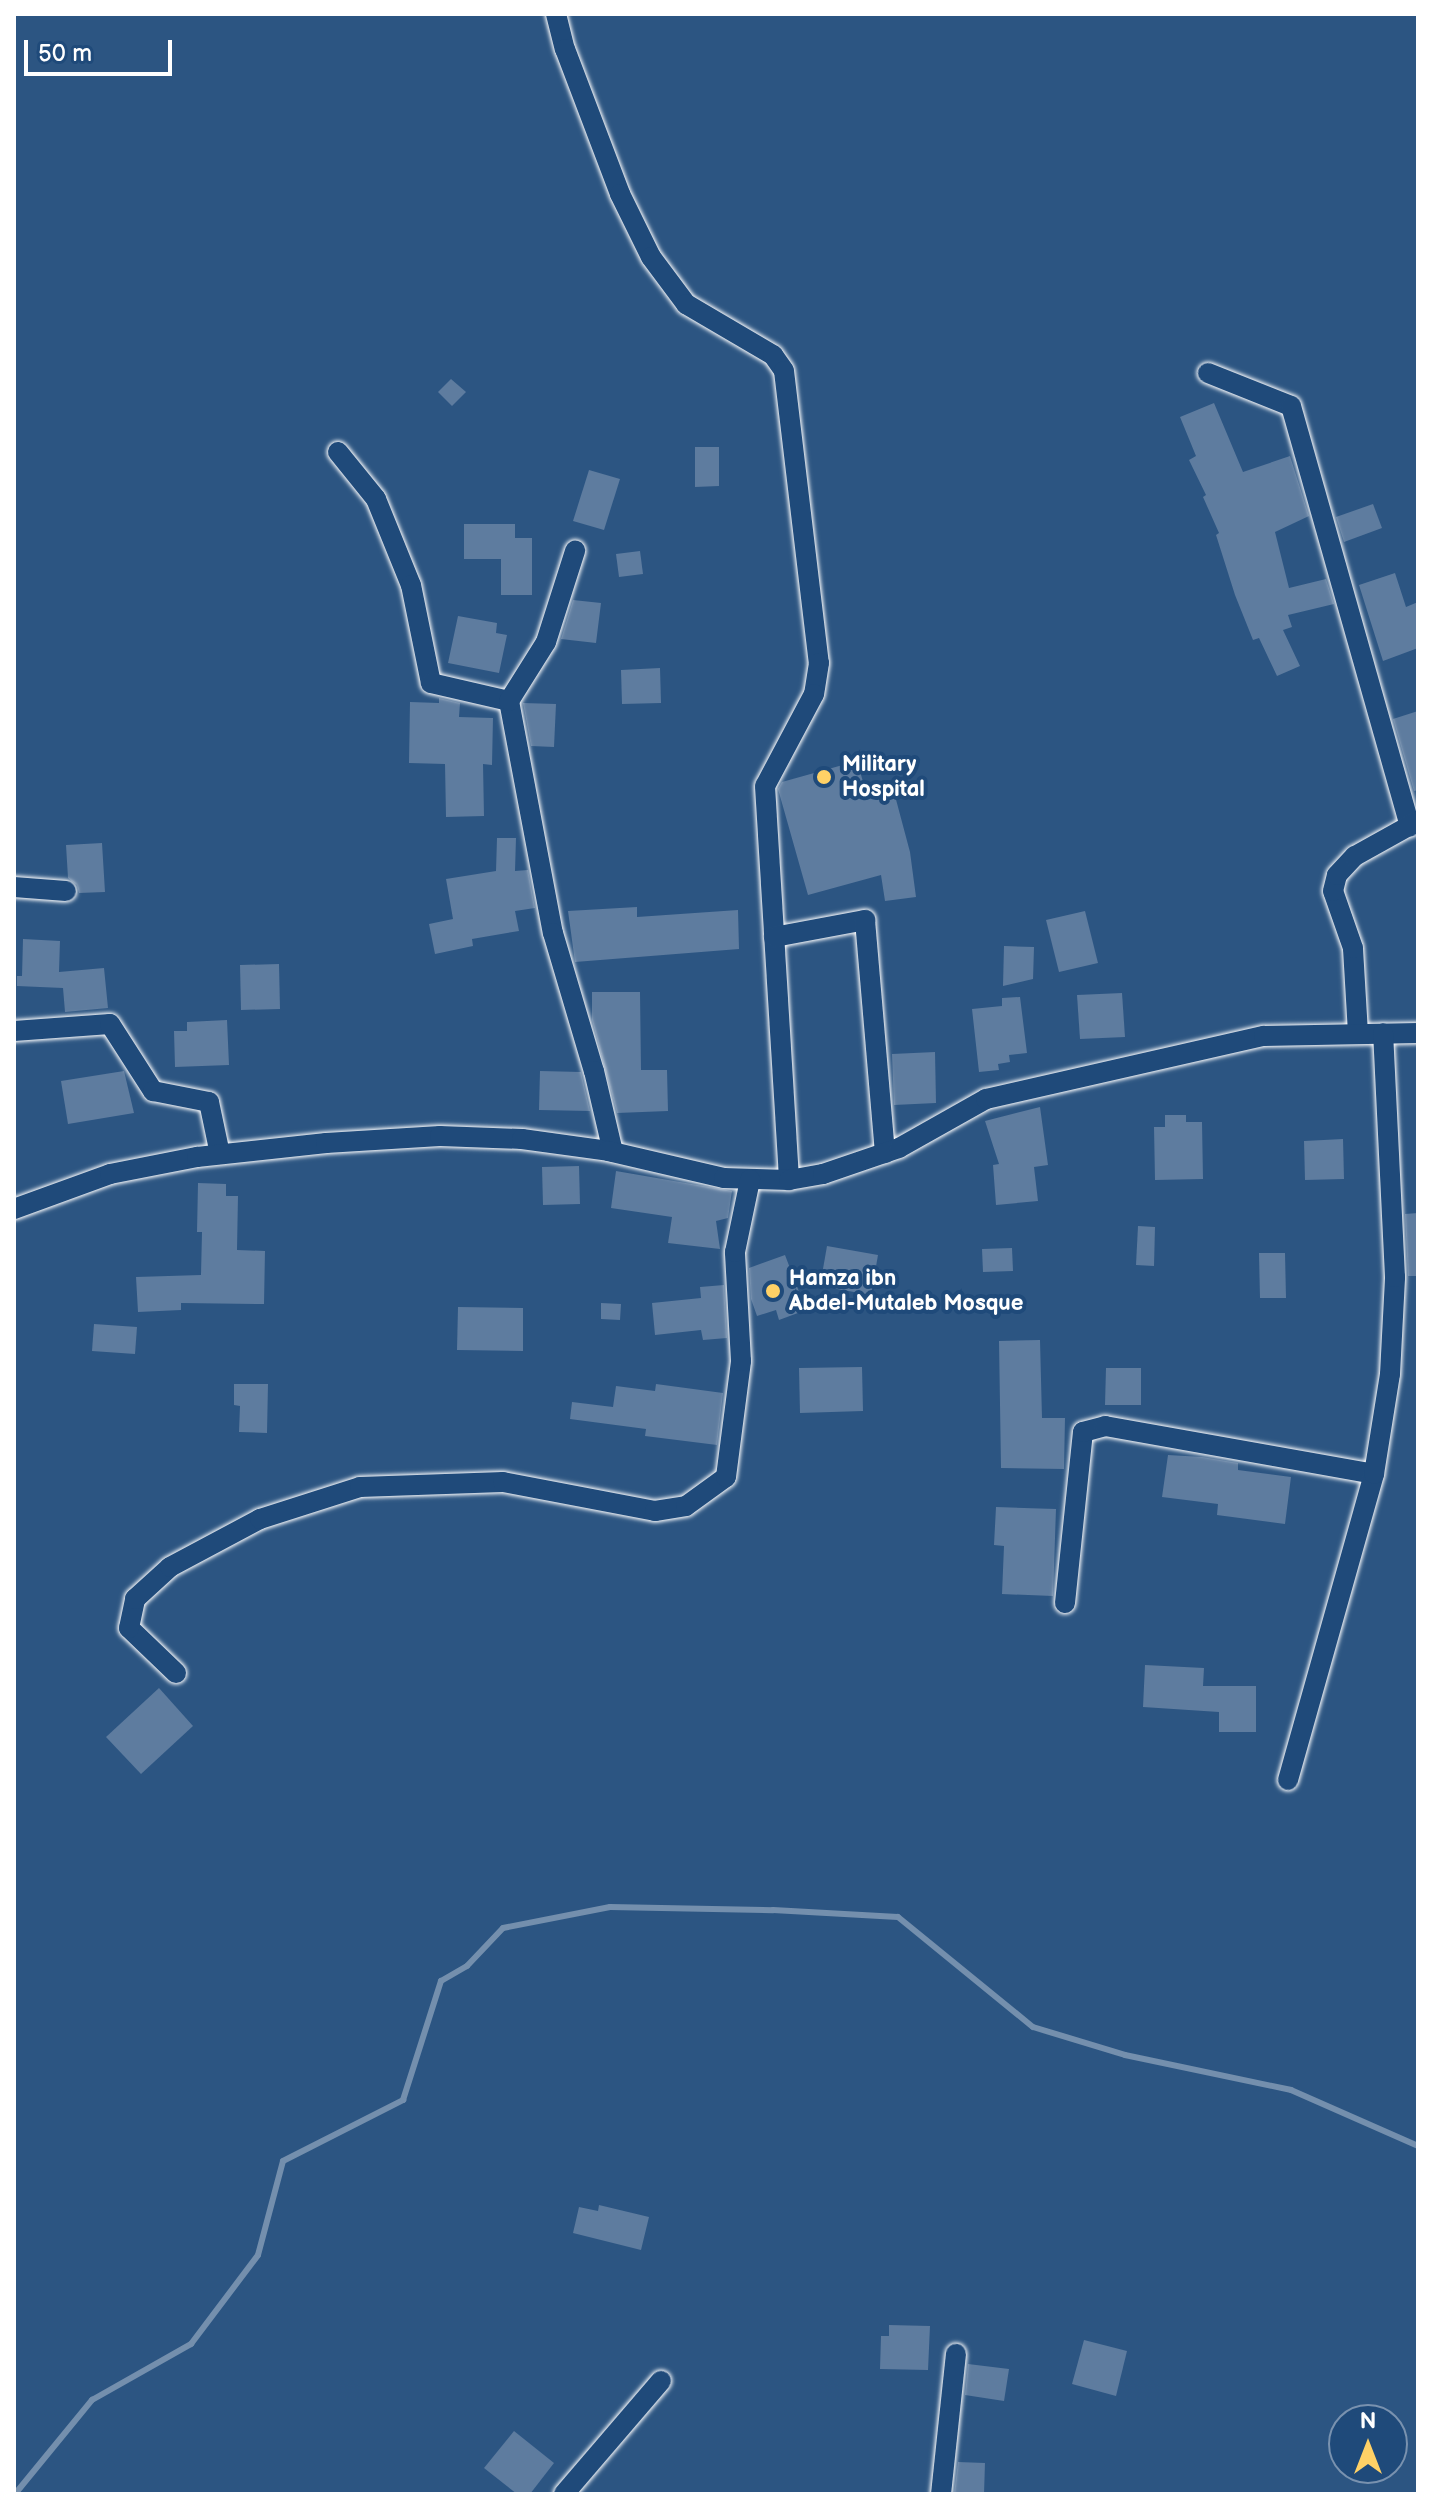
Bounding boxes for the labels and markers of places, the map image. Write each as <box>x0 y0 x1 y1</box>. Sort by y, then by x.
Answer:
place label: Military Hospital <box>842 751 925 802</box>
marker: Military Hospital <box>813 766 835 788</box>
place label: Hamza ibn Abdel-Mutaleb Mosque <box>789 1265 1023 1316</box>
marker: Hamza ibn Abdel-Mutaleb Mosque <box>764 1282 782 1300</box>

